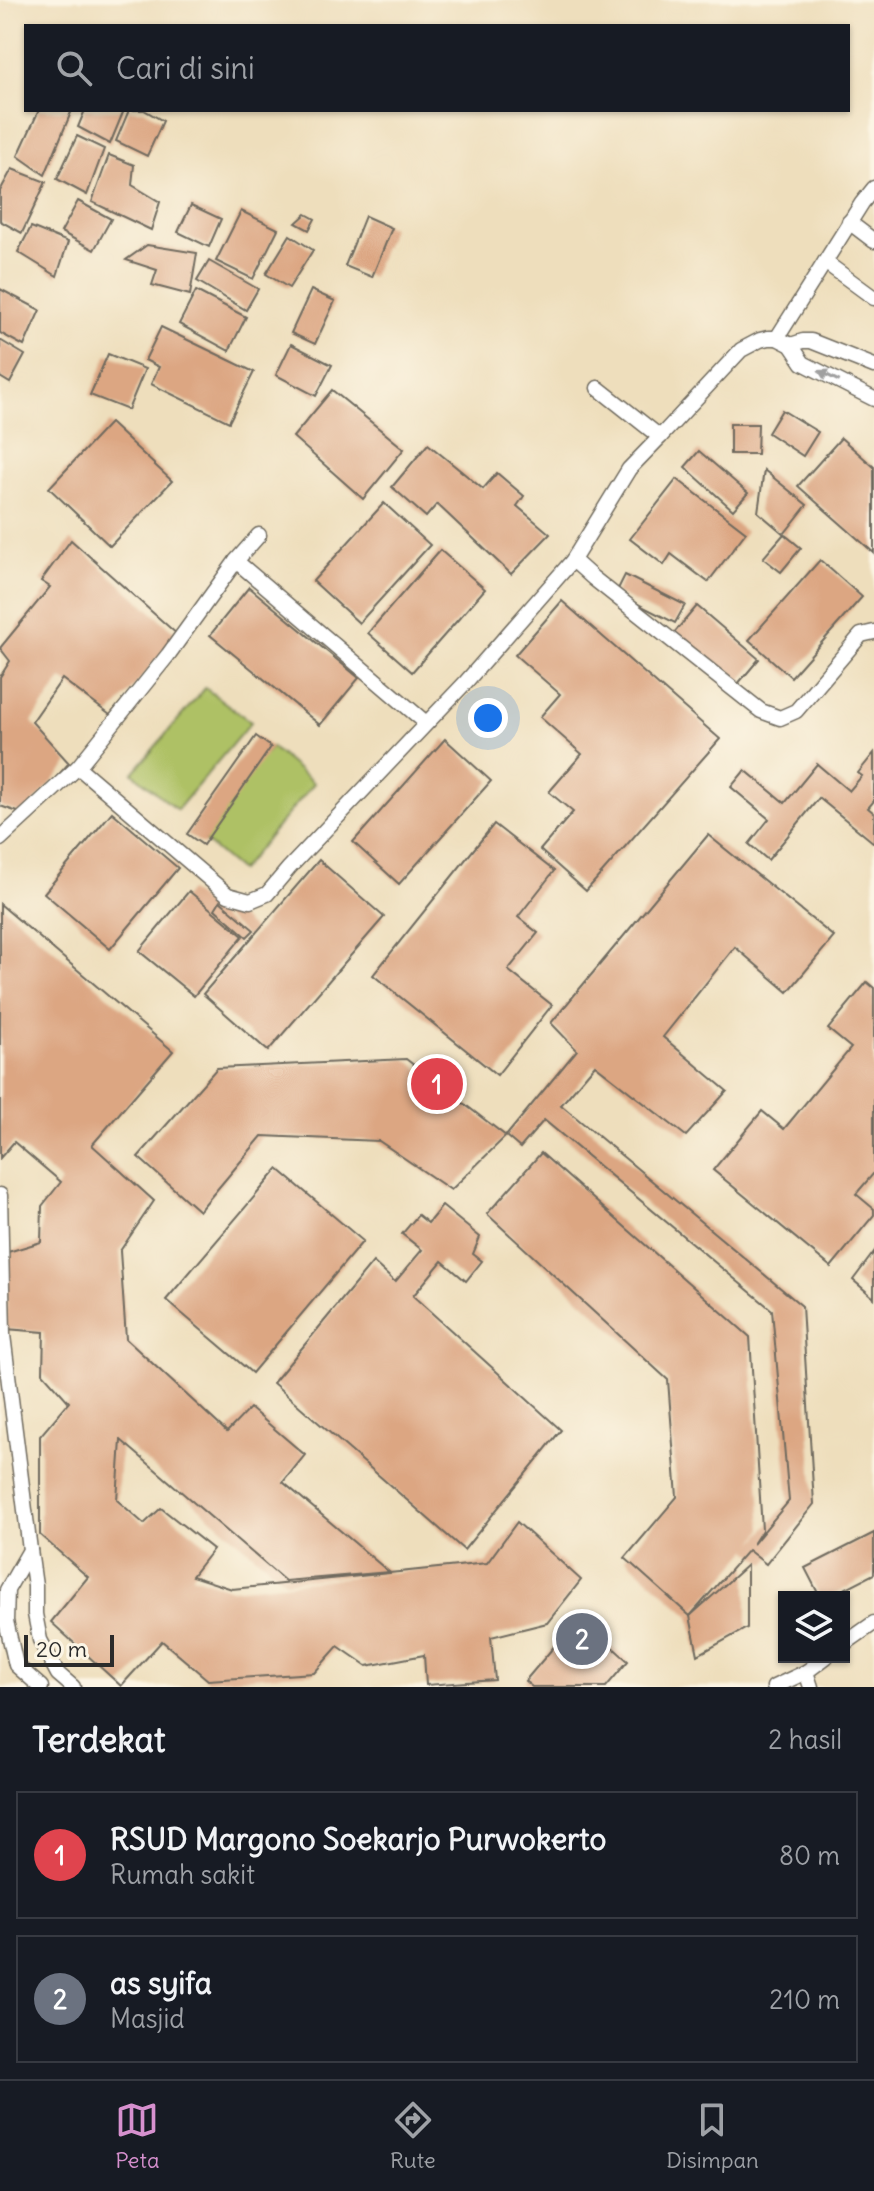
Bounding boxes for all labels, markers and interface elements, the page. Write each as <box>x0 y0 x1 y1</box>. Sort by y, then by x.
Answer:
search box <box>24 24 850 112</box>
icon: search <box>52 46 96 90</box>
text: Cari di sini <box>116 49 255 87</box>
one-way arrow <box>818 369 841 383</box>
your location <box>468 698 508 738</box>
pin: 1 <box>411 1054 463 1114</box>
map controls <box>778 1591 850 1663</box>
button: layers <box>778 1591 850 1663</box>
pin: 2 <box>556 1609 608 1669</box>
scale bar <box>24 1631 114 1667</box>
text: 20 m <box>36 1635 87 1663</box>
text: Terdekat <box>32 1718 165 1761</box>
text: 2 hasil <box>768 1723 842 1756</box>
text: RSUD Margono Soekarjo Purwokerto <box>110 1820 606 1858</box>
text: 1 <box>55 1839 65 1872</box>
text: 80 m <box>779 1839 840 1872</box>
text: Rumah sakit <box>110 1858 255 1891</box>
text: as syifa <box>110 1964 212 2002</box>
text: 2 <box>53 1983 67 2016</box>
text: 210 m <box>769 1983 840 2016</box>
text: Masjid <box>110 2002 185 2035</box>
tab: Peta <box>115 2098 159 2174</box>
tab: Rute <box>390 2098 436 2174</box>
tab: Disimpan <box>666 2098 759 2174</box>

